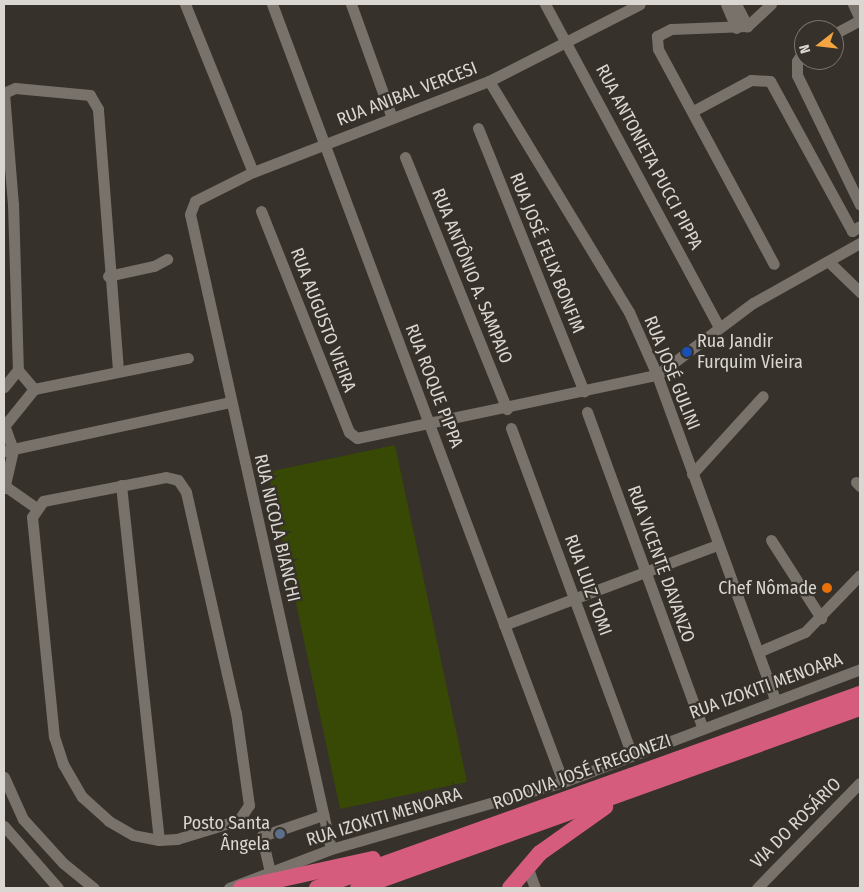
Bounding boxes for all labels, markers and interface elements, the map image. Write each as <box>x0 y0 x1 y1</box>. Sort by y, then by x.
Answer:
north arrow <box>794 20 844 70</box>
text: N <box>796 43 814 55</box>
street label: RUA ANIBAL VERCESI <box>334 57 480 131</box>
street label: RUA ANTONIETA PUCCI PIPPA <box>591 61 707 253</box>
street label: RUA JOSÉ FELIX BONFIM <box>505 170 589 336</box>
street label: RUA ANTÔNIO A. SAMPAIO <box>427 185 517 367</box>
street label: RUA AUGUSTO VIEIRA <box>286 245 360 395</box>
street label: RUA JOSÉ GULINI <box>639 313 705 433</box>
street label: RUA ROQUE PIPPA <box>401 321 467 451</box>
place label: Rua Jandir Furquim Vieira <box>697 331 803 374</box>
marker: Rua Jandir Furquim Vieira <box>681 346 693 358</box>
street label: RUA NICOLA BIANCHI <box>250 452 304 604</box>
street label: RUA VICENTE DAVANZO <box>623 483 699 645</box>
street label: RUA LUIZ TOMI <box>560 532 616 638</box>
place label: Chef Nômade <box>718 577 817 599</box>
marker: Chef Nômade <box>821 582 833 594</box>
street label: RUA IZOKITI MENOARA <box>686 648 846 724</box>
street label: RODOVIA JOSÉ FREGONEZI <box>490 730 674 814</box>
street label: VIA DO ROSÁRIO <box>746 773 846 873</box>
street label: RUA IZOKITI MENOARA <box>304 783 464 851</box>
place label: Posto Santa Ângela <box>183 813 270 856</box>
marker: Posto Santa Ângela <box>274 828 286 840</box>

